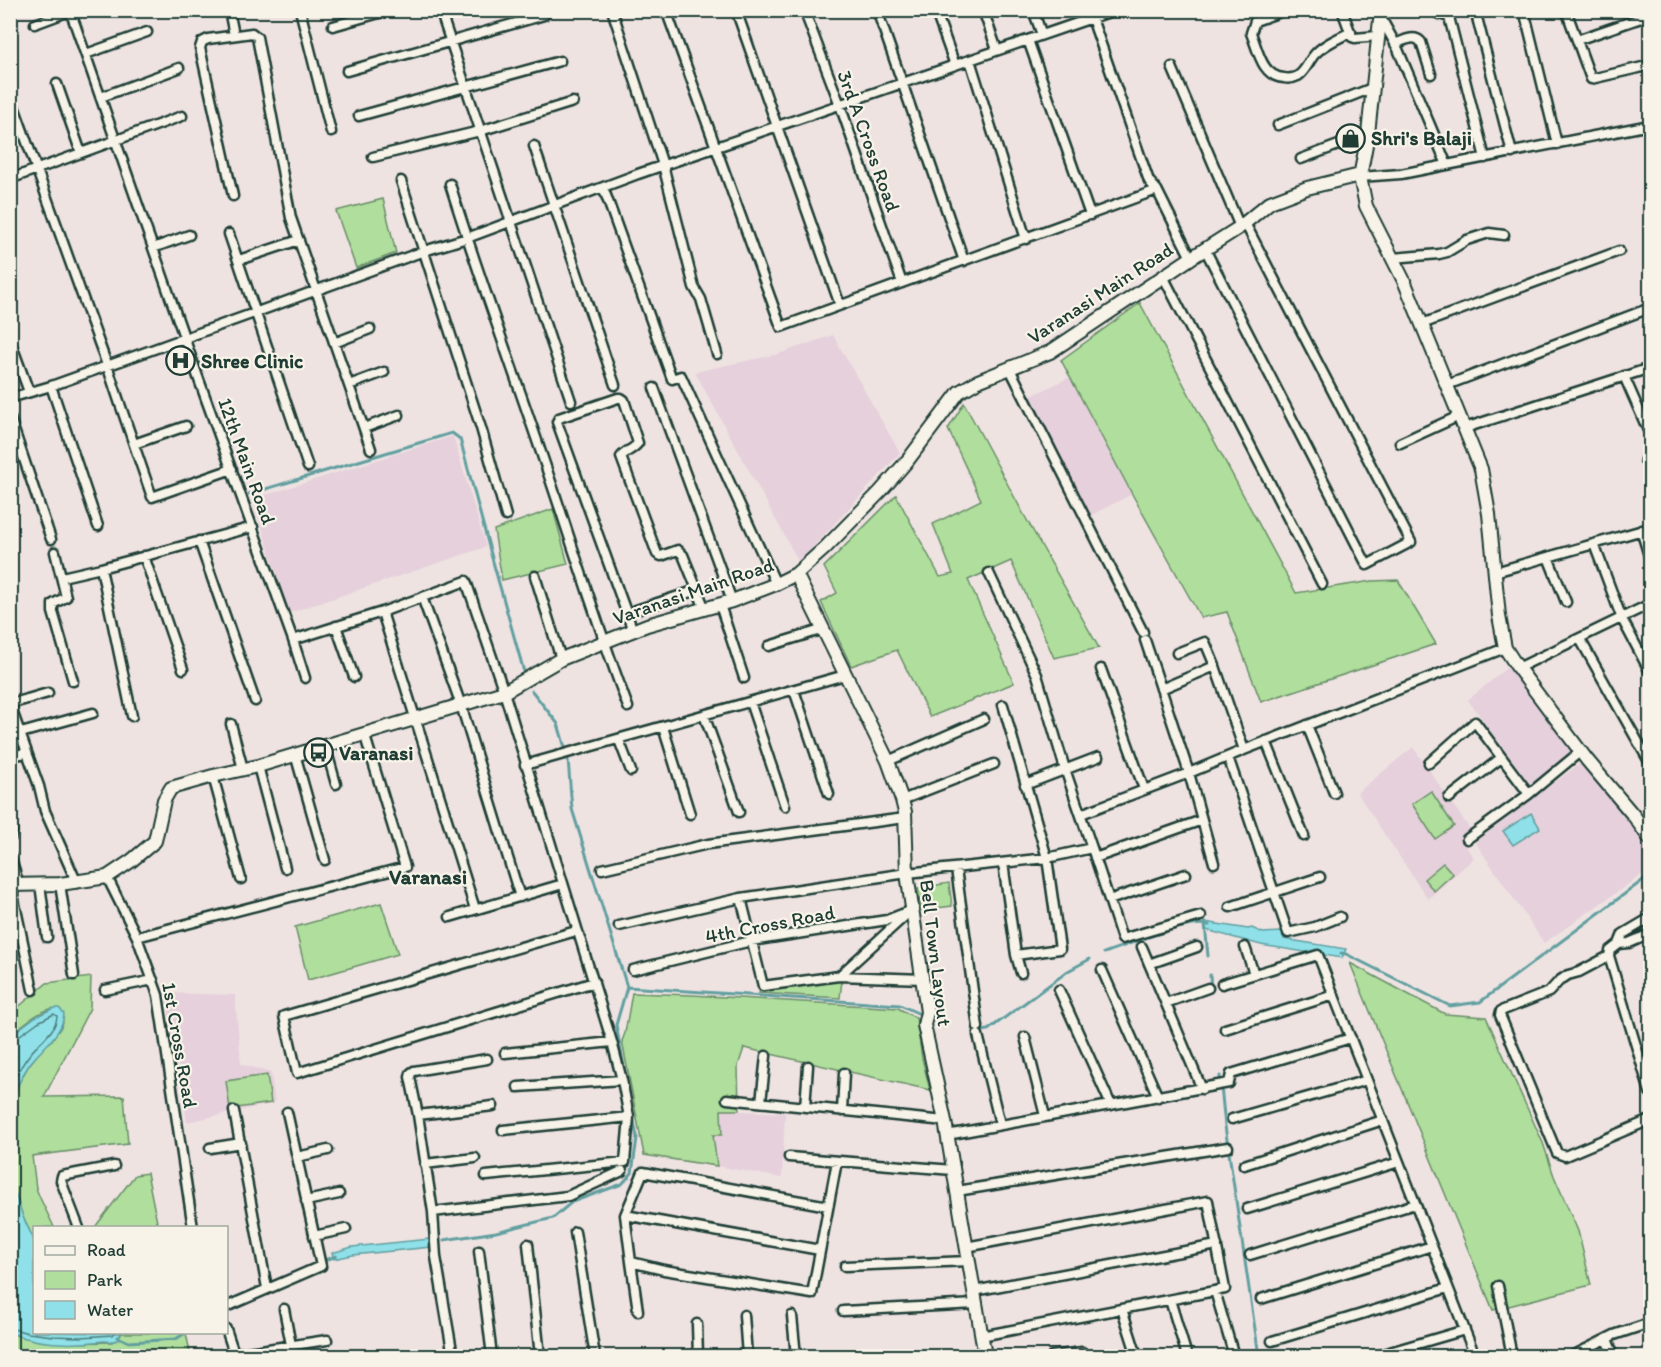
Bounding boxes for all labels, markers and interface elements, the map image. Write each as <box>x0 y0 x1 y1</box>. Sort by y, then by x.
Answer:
street label: 3rd A Cross Road <box>832 67 906 215</box>
shop icon: Shri's Balaji <box>1334 122 1366 154</box>
place label: Shri's Balaji <box>1371 126 1472 151</box>
street label: Varanasi Main Road <box>1023 237 1177 349</box>
hospital icon: Shree Clinic <box>164 345 196 377</box>
place label: Shree Clinic <box>201 349 303 373</box>
street label: 12th Main Road <box>213 394 281 528</box>
street label: Varanasi Main Road <box>609 552 777 630</box>
bus stop icon: Varanasi <box>302 737 334 769</box>
place label: Varanasi <box>339 741 413 765</box>
district label: Varanasi <box>389 864 467 889</box>
street label: Bell Town Layout <box>915 878 957 1028</box>
street label: 4th Cross Road <box>703 900 837 948</box>
street label: 1st Cross Road <box>157 980 203 1110</box>
legend <box>33 1226 228 1334</box>
text: Road <box>87 1239 126 1261</box>
text: Park <box>87 1269 122 1291</box>
text: Water <box>87 1299 133 1321</box>

